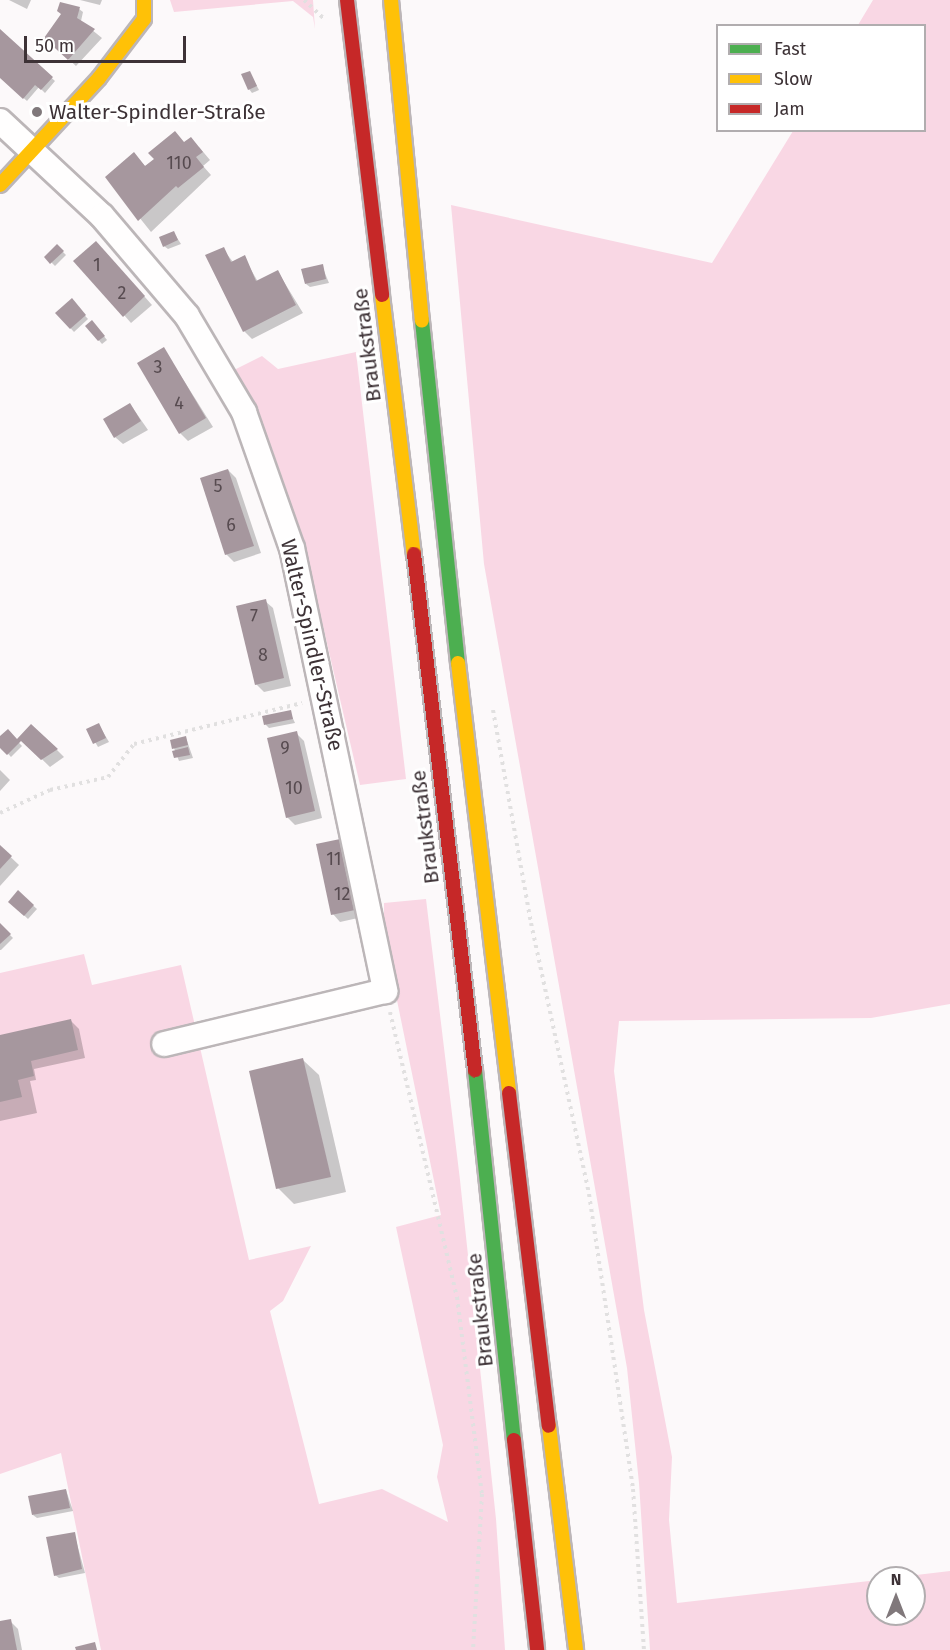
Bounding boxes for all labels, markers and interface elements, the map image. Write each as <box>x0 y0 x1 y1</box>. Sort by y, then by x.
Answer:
scale bar <box>27 24 189 62</box>
legend <box>716 24 926 132</box>
text: 50 m <box>35 35 74 57</box>
text: Fast <box>774 38 806 60</box>
text: Slow <box>774 68 812 90</box>
text: Jam <box>774 98 805 120</box>
place label: Walter-Spindler-Straße <box>49 99 266 125</box>
marker: Walter-Spindler-Straße <box>30 105 44 119</box>
house number: 110 <box>166 152 192 174</box>
house number: 1 <box>93 254 101 276</box>
house number: 2 <box>118 282 126 304</box>
street label: Braukstraße <box>348 287 386 403</box>
house number: 3 <box>154 356 162 378</box>
house number: 4 <box>174 392 184 414</box>
house number: 5 <box>213 475 223 497</box>
house number: 6 <box>226 514 236 536</box>
street label: Walter-Spindler-Straße <box>275 537 349 753</box>
house number: 7 <box>250 605 258 627</box>
house number: 8 <box>258 644 268 666</box>
house number: 9 <box>280 737 290 759</box>
street label: Braukstraße <box>406 769 444 885</box>
house number: 10 <box>285 777 303 799</box>
house number: 11 <box>326 848 342 870</box>
house number: 12 <box>334 883 350 905</box>
street label: Braukstraße <box>461 1252 499 1368</box>
north arrow <box>866 1566 926 1626</box>
text: N <box>891 1570 901 1589</box>

